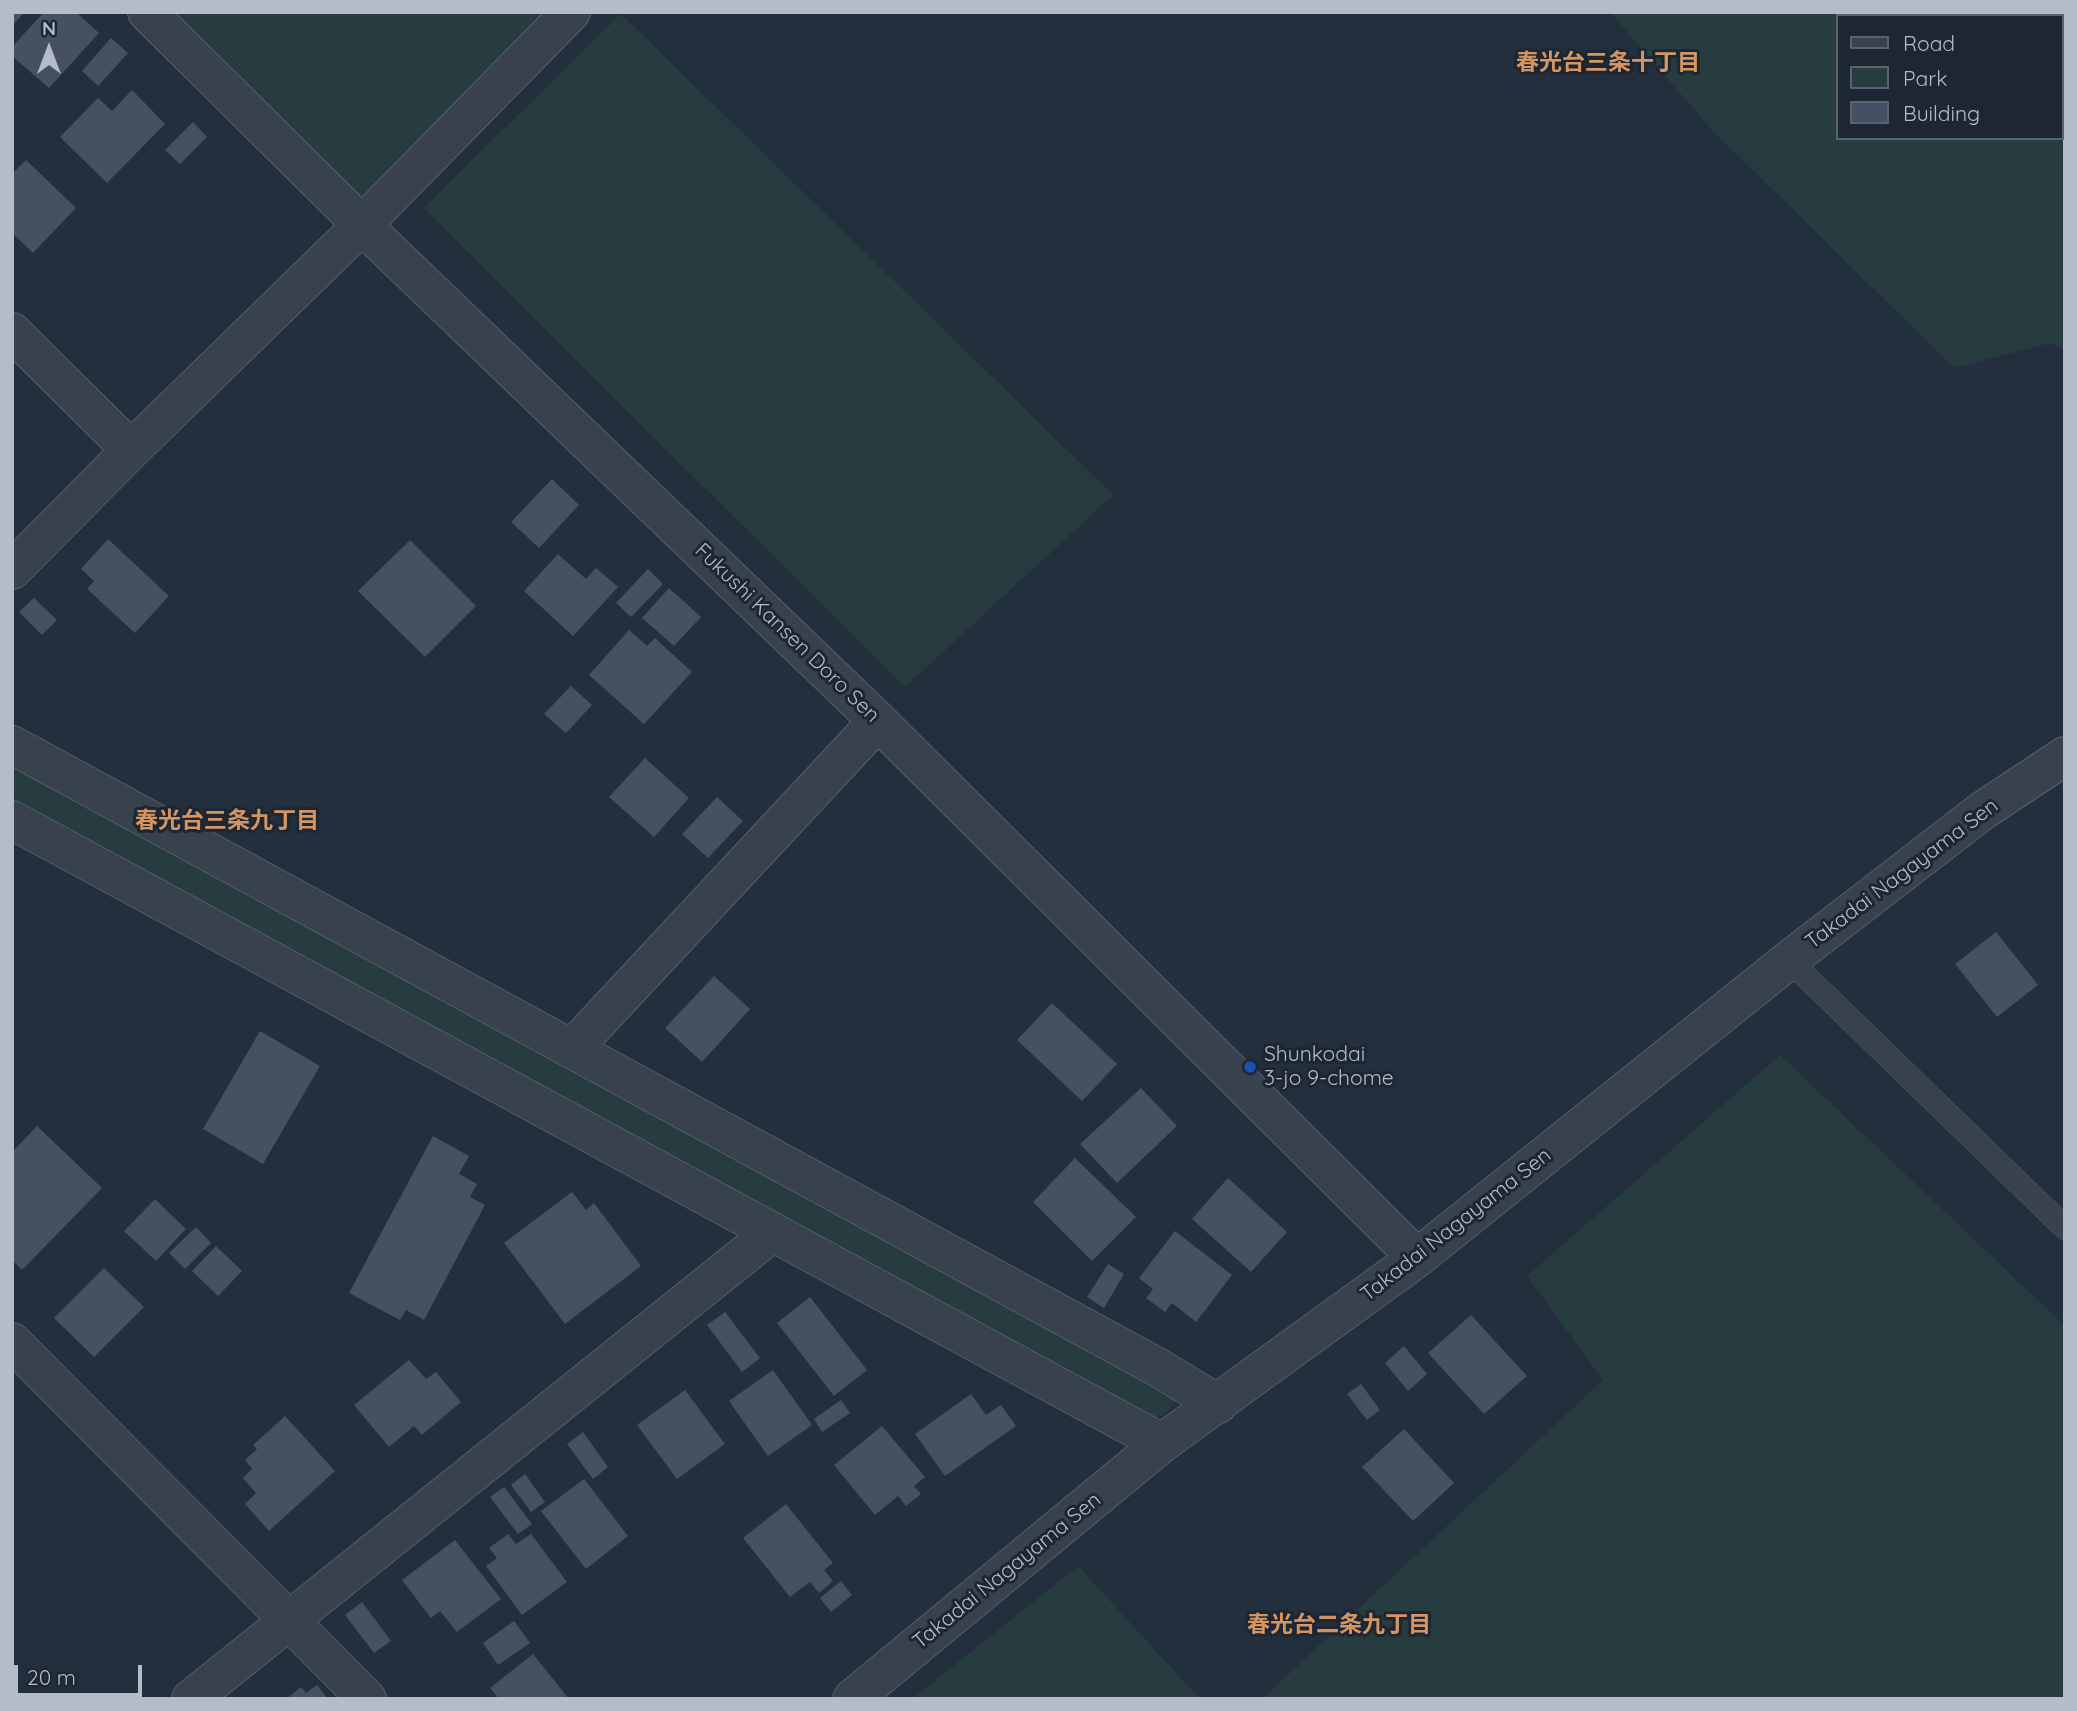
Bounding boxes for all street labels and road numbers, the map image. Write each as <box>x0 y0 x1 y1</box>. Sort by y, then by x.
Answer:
street label: Fukushi Kansen Doro Sen <box>689 538 885 728</box>
street label: Takadai Nagayama Sen <box>1801 793 2003 955</box>
street label: Takadai Nagayama Sen <box>1356 1143 1556 1307</box>
street label: Takadai Nagayama Sen <box>908 1487 1106 1655</box>

